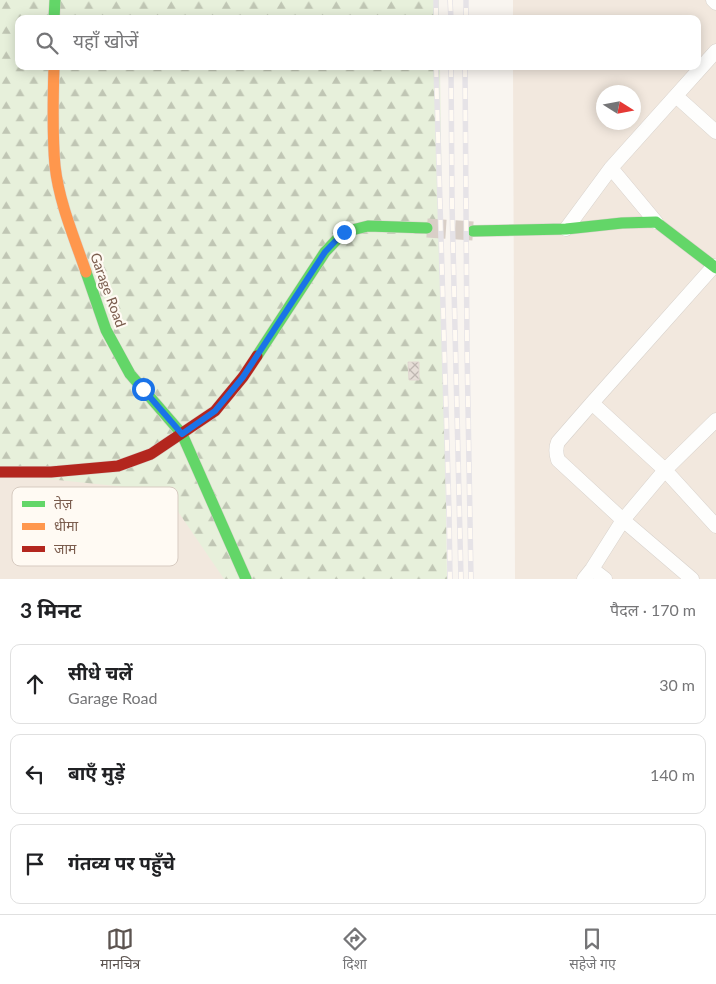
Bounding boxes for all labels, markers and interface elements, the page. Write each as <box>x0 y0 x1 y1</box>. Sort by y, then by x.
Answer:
search box <box>15 15 701 70</box>
icon: search <box>33 29 61 57</box>
text: यहाँ खोजें <box>73 29 138 52</box>
north arrow <box>596 85 641 130</box>
route end <box>333 221 356 244</box>
street label: Garage Road <box>87 250 130 330</box>
route start <box>132 378 155 401</box>
legend <box>12 487 178 566</box>
text: तेज़ <box>54 495 73 512</box>
text: धीमा <box>54 517 79 534</box>
text: जाम <box>54 540 77 557</box>
text: 3 मिनट <box>20 597 81 622</box>
text: पैदल · 170 m <box>610 600 696 619</box>
text: सीधे चलें <box>68 661 133 684</box>
icon: ahead <box>21 670 49 698</box>
text: 30 m <box>659 675 695 694</box>
text: Garage Road <box>68 688 157 707</box>
icon: left <box>21 760 49 788</box>
text: बाएँ मुड़ें <box>68 761 125 784</box>
text: 140 m <box>650 765 695 784</box>
icon: arrive <box>21 850 49 878</box>
text: गंतव्य पर पहुँचे <box>68 851 175 874</box>
tab: मानचित्र <box>100 925 140 975</box>
tab: दिशा <box>341 925 369 975</box>
tab: सहेजे गए <box>569 925 616 975</box>

